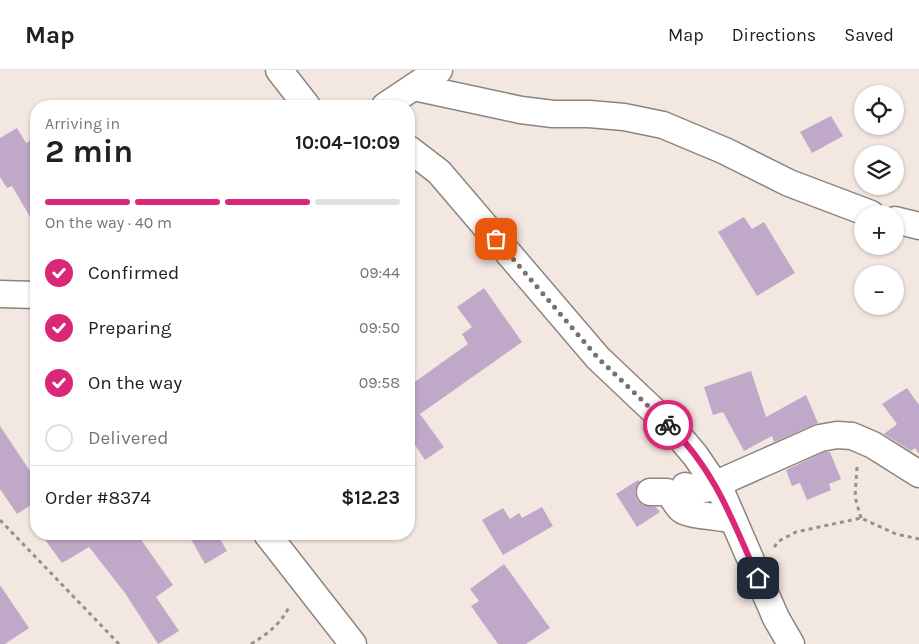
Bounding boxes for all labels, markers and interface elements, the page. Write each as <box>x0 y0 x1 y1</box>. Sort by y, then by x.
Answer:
text: Map <box>25 21 75 49</box>
text: Map <box>668 24 704 46</box>
text: Directions <box>732 24 816 46</box>
text: Saved <box>844 24 894 46</box>
map controls <box>854 85 904 315</box>
button: locate <box>854 85 904 135</box>
text: Arriving in <box>45 114 120 133</box>
text: 10:04–10:09 <box>295 132 400 154</box>
text: 2 min <box>45 133 133 170</box>
button: layers <box>854 145 904 195</box>
button: + <box>854 205 904 255</box>
text: On the way · 40 m <box>45 213 172 232</box>
pin <box>475 218 517 260</box>
icon: bag <box>482 225 510 253</box>
icon: check <box>45 259 73 287</box>
text: Confirmed <box>88 262 179 284</box>
text: 09:44 <box>360 263 400 282</box>
button: − <box>854 265 904 315</box>
icon: check <box>45 314 73 342</box>
text: Preparing <box>88 317 171 339</box>
text: 09:50 <box>359 318 400 337</box>
icon: check <box>45 369 73 397</box>
text: On the way <box>88 372 182 394</box>
text: 09:58 <box>359 373 400 392</box>
courier <box>643 400 693 450</box>
icon: bike <box>654 411 682 439</box>
text: Delivered <box>88 427 168 449</box>
text: Order #8374 <box>45 487 151 509</box>
text: $12.23 <box>341 487 400 509</box>
pin <box>737 557 779 599</box>
icon: home <box>744 564 772 592</box>

